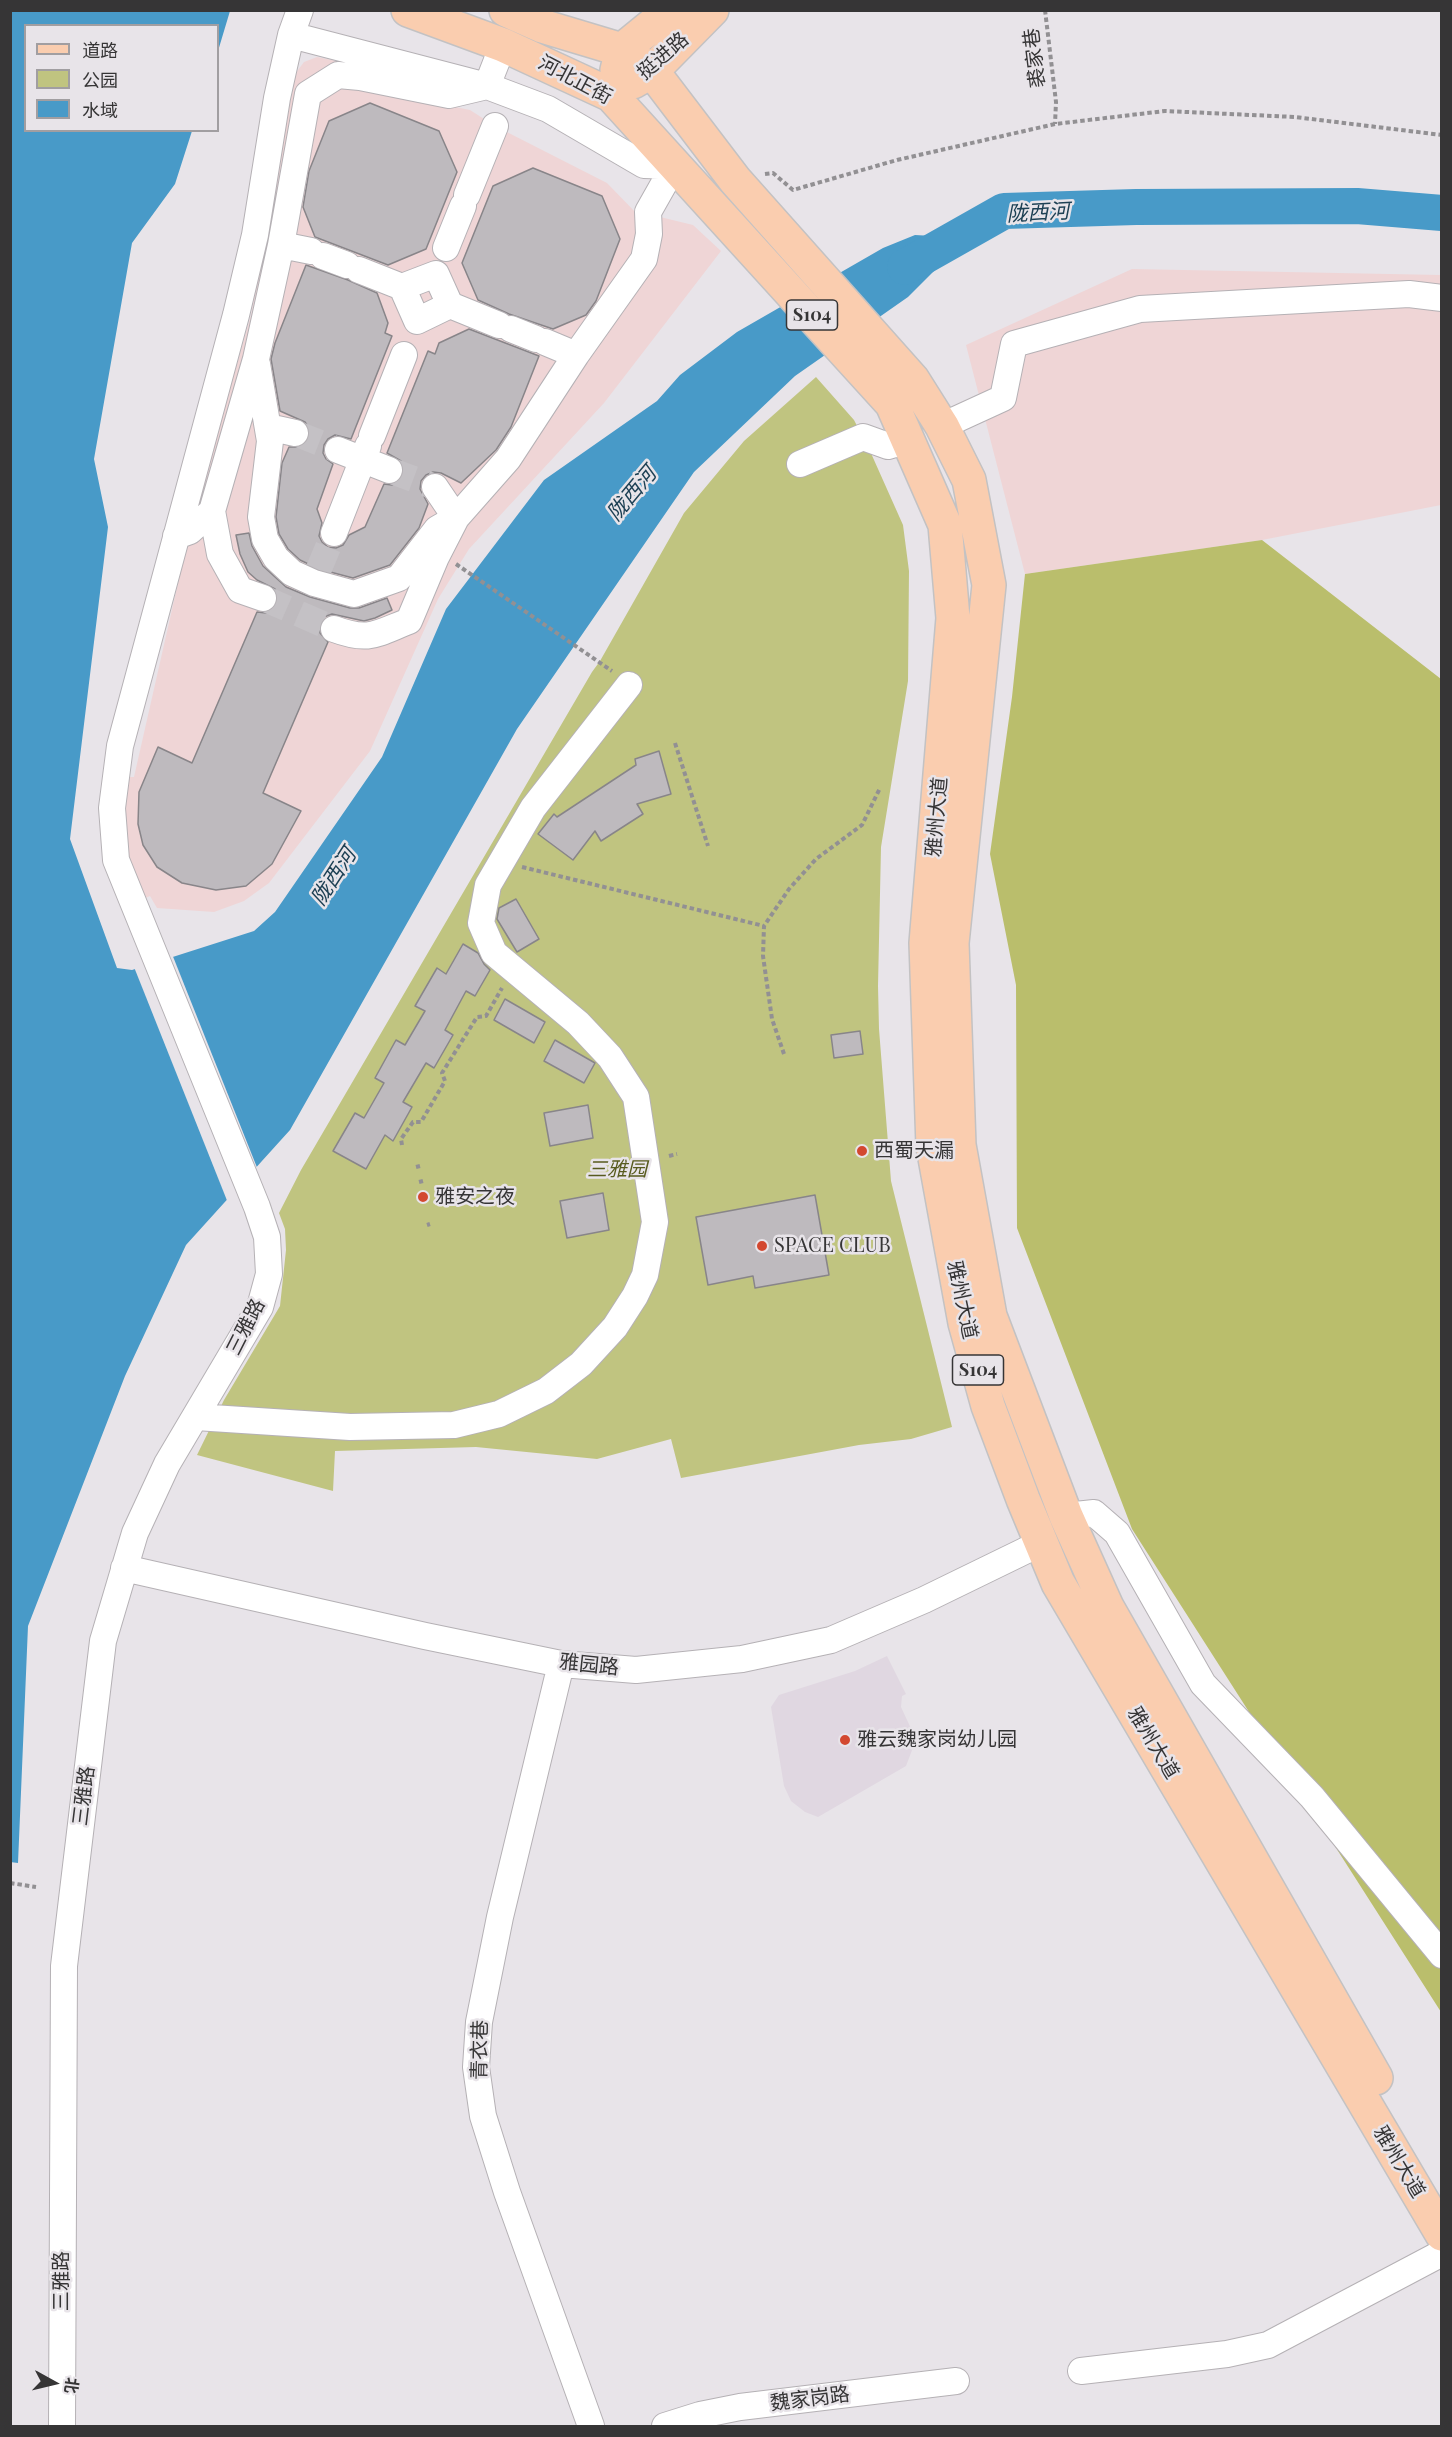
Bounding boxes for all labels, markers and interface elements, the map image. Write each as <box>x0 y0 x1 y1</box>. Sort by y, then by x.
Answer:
legend <box>24 24 219 132</box>
street label: 挺进路 <box>632 27 694 85</box>
street label: 裘家巷 <box>1019 27 1051 89</box>
text: 道路 <box>82 38 118 62</box>
street label: 河北正街 <box>534 51 616 109</box>
text: 公园 <box>82 68 118 92</box>
text: 水域 <box>82 98 118 122</box>
water label: 陇西河 <box>1006 199 1070 227</box>
road number: S104 <box>786 300 838 330</box>
water label: 陇西河 <box>602 462 662 526</box>
street label: 雅州大道 <box>922 776 952 858</box>
water label: 陇西河 <box>306 844 362 910</box>
place label: 西蜀天漏 <box>874 1139 954 1163</box>
marker: 西蜀天漏 <box>855 1144 869 1158</box>
park label: 三雅园 <box>587 1158 647 1182</box>
place label: 雅安之夜 <box>435 1185 515 1209</box>
marker: 雅安之夜 <box>416 1190 430 1204</box>
place label: SPACE CLUB <box>774 1234 891 1258</box>
marker: SPACE CLUB <box>755 1239 769 1253</box>
street label: 雅州大道 <box>942 1258 982 1342</box>
street label: 三雅路 <box>222 1295 270 1359</box>
road number: S104 <box>952 1355 1004 1385</box>
street label: 雅园路 <box>558 1650 620 1680</box>
street label: 雅州大道 <box>1122 1703 1184 1783</box>
place label: 雅云魏家岗幼儿园 <box>857 1728 1017 1752</box>
marker: 雅云魏家岗幼儿园 <box>838 1733 852 1747</box>
street label: 三雅路 <box>68 1765 100 1827</box>
street label: 青衣巷 <box>467 2020 493 2080</box>
street label: 雅州大道 <box>1368 2122 1430 2202</box>
street label: 三雅路 <box>50 2251 74 2311</box>
north arrow <box>24 2353 84 2413</box>
text: 北 <box>61 2376 84 2395</box>
street label: 魏家岗路 <box>769 2382 851 2416</box>

